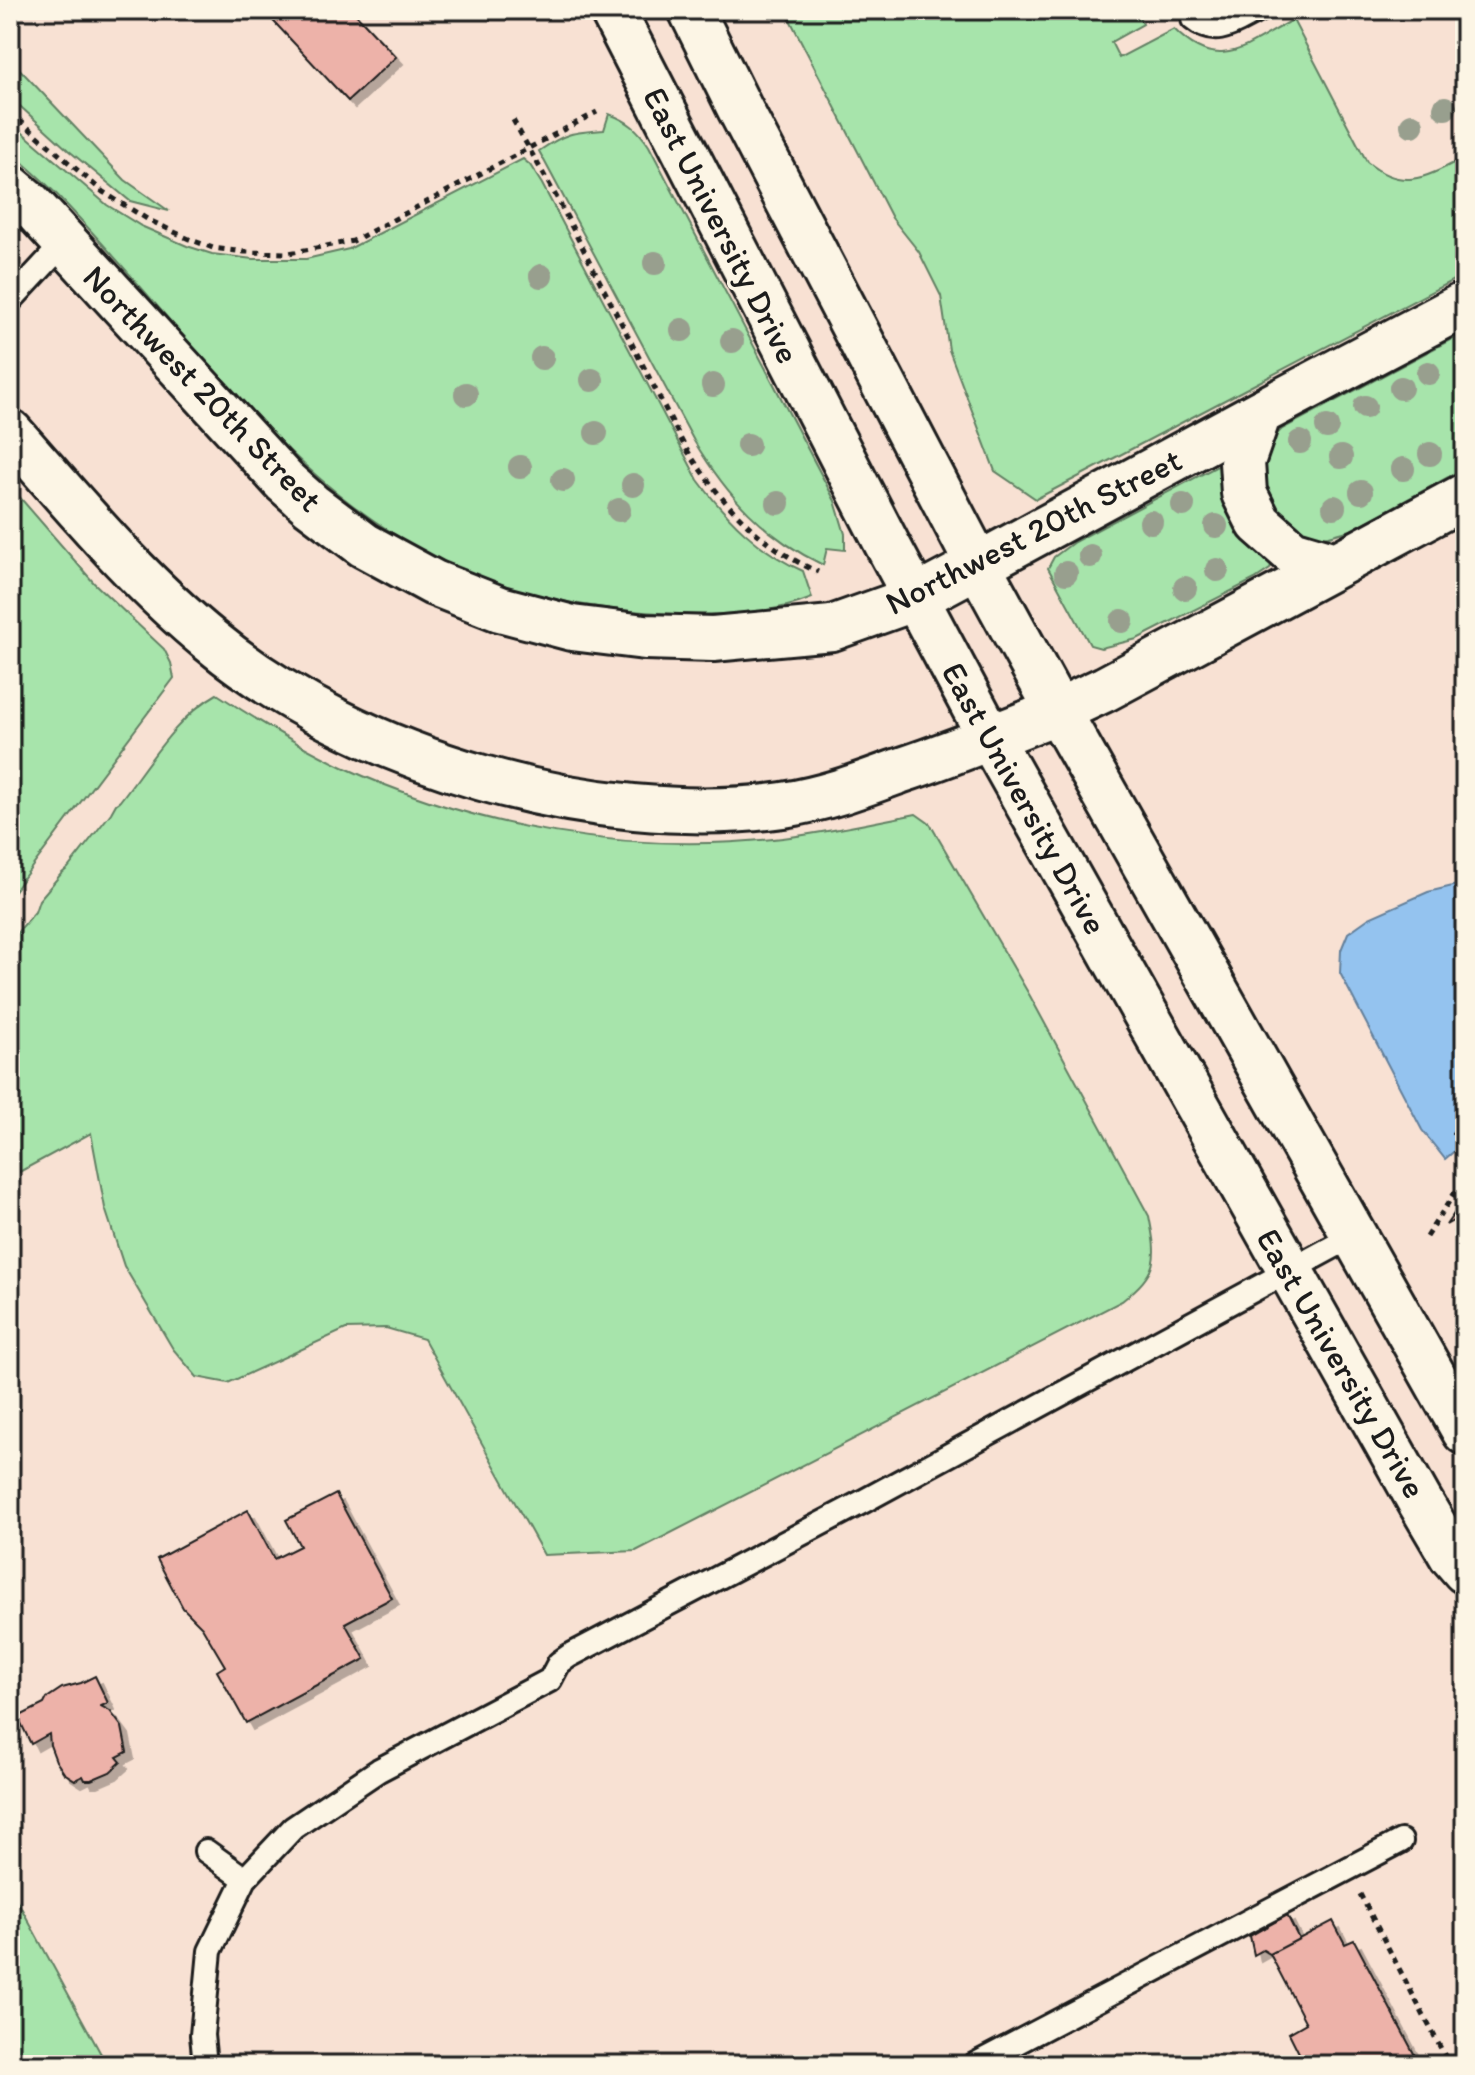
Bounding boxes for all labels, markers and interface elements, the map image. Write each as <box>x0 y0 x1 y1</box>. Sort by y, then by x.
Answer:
street label: East University Drive <box>634 80 809 370</box>
street label: Northwest 20th Street <box>74 257 331 520</box>
street label: Northwest 20th Street <box>878 439 1188 624</box>
street label: East University Drive <box>933 655 1116 941</box>
street label: East University Drive <box>1248 1221 1435 1505</box>

